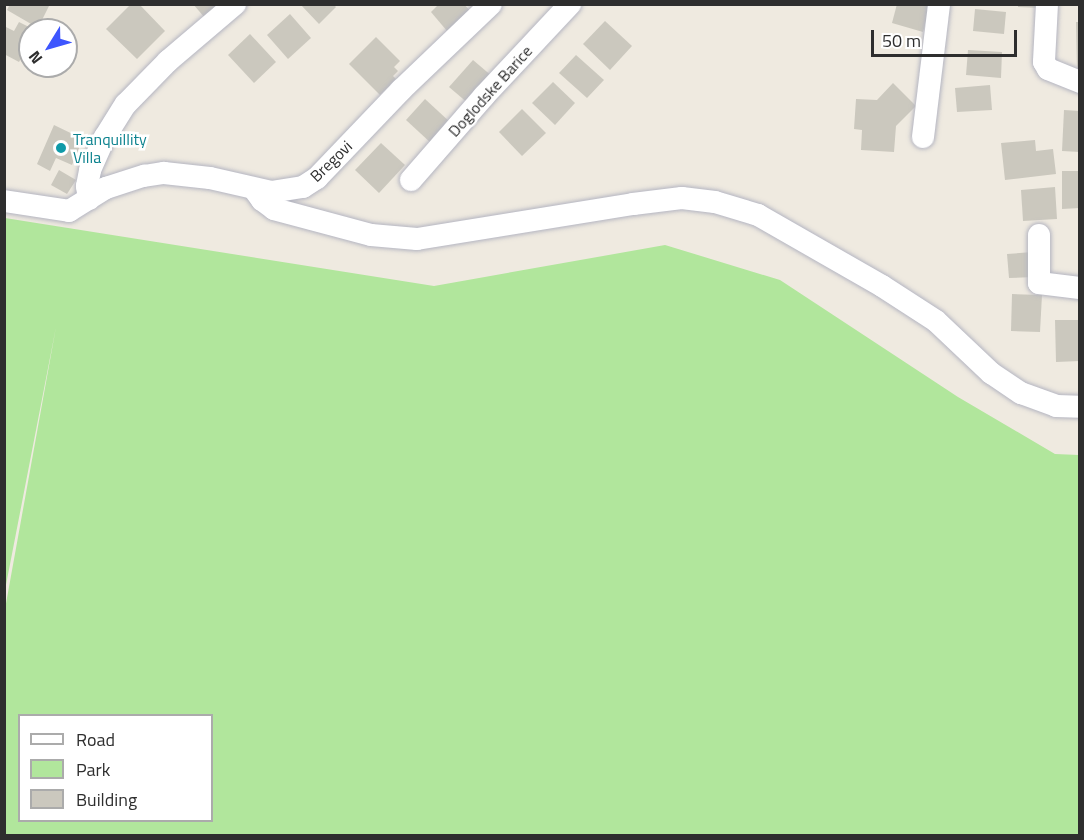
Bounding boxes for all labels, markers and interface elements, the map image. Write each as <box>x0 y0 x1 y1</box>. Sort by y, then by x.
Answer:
north arrow <box>18 18 78 78</box>
scale bar <box>874 18 1020 56</box>
text: 50 m <box>882 27 921 54</box>
street label: Doglodske Barice <box>444 41 536 141</box>
text: N <box>22 46 48 69</box>
place label: Tranquillity Villa <box>73 129 147 167</box>
street label: Bregovi <box>306 136 356 186</box>
marker: Tranquillity Villa <box>54 141 68 155</box>
legend <box>18 714 213 822</box>
text: Road <box>76 726 115 753</box>
text: Park <box>76 756 110 783</box>
text: Building <box>76 786 137 813</box>

